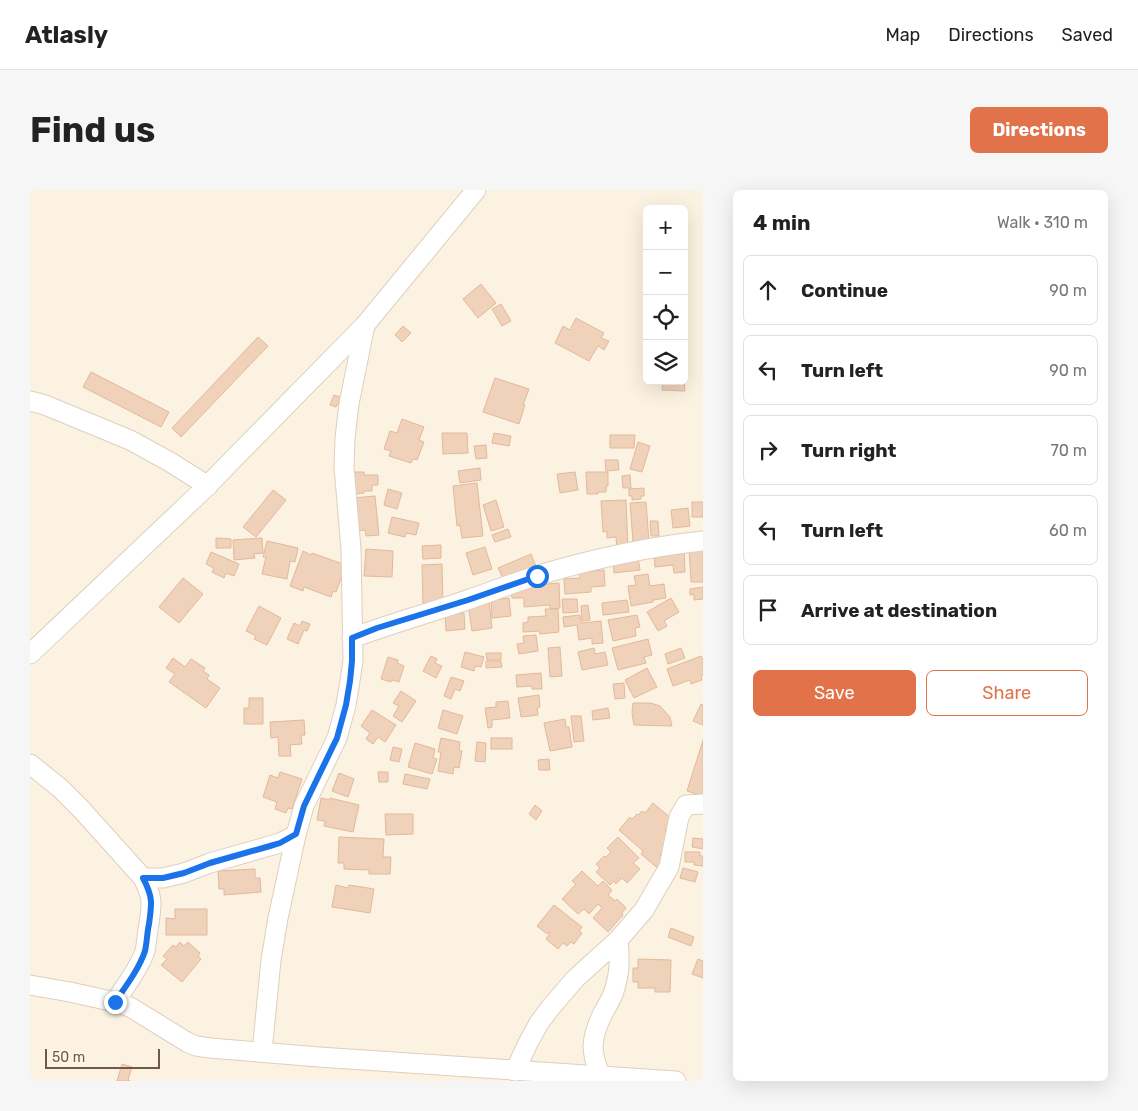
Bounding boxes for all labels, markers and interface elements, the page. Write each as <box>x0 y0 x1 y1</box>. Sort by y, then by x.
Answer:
text: Atlasly <box>25 21 108 49</box>
text: Map <box>885 24 920 46</box>
text: Directions <box>948 24 1034 46</box>
text: Saved <box>1062 24 1113 46</box>
button: Directions <box>970 107 1108 153</box>
text: Find us <box>30 109 155 151</box>
map controls <box>643 205 688 385</box>
button: + <box>643 205 688 250</box>
text: 4 min <box>753 210 811 235</box>
text: Walk · 310 m <box>997 213 1088 232</box>
button: − <box>643 250 688 295</box>
icon: ahead <box>754 276 782 304</box>
text: Continue <box>801 279 888 302</box>
text: 90 m <box>1049 281 1087 300</box>
button: locate <box>643 295 688 340</box>
button: layers <box>643 340 688 385</box>
icon: left <box>754 356 782 384</box>
text: Turn left <box>801 359 883 382</box>
text: 90 m <box>1049 361 1087 380</box>
icon: right <box>754 436 782 464</box>
text: Turn right <box>801 439 896 462</box>
text: 70 m <box>1050 441 1087 460</box>
icon: left <box>754 516 782 544</box>
text: Turn left <box>801 519 883 542</box>
text: 60 m <box>1049 521 1087 540</box>
route start <box>526 565 549 588</box>
icon: arrive <box>754 596 782 624</box>
text: Arrive at destination <box>801 599 997 622</box>
button: Save <box>753 670 916 716</box>
button: Share <box>926 670 1088 716</box>
route end <box>104 991 127 1014</box>
scale bar <box>45 1046 160 1069</box>
text: 50 m <box>52 1049 85 1066</box>

